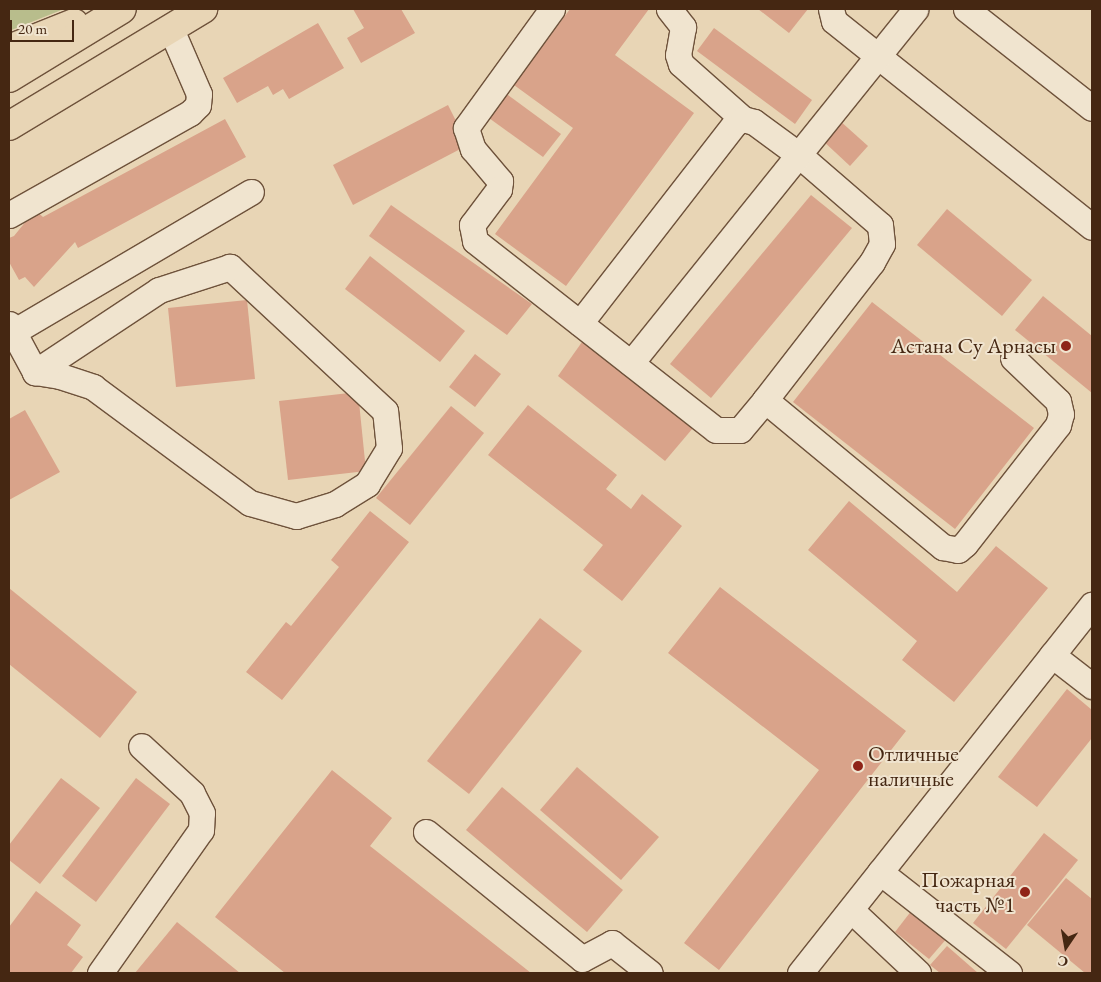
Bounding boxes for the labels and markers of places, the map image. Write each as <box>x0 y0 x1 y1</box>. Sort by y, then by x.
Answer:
place label: Астана Су Арнасы <box>891 333 1056 359</box>
marker: Астана Су Арнасы <box>1060 340 1072 352</box>
place label: Отличные наличные <box>868 740 959 791</box>
marker: Отличные наличные <box>852 760 864 772</box>
place label: Пожарная часть №1 <box>921 866 1015 918</box>
marker: Пожарная часть №1 <box>1019 886 1031 898</box>

